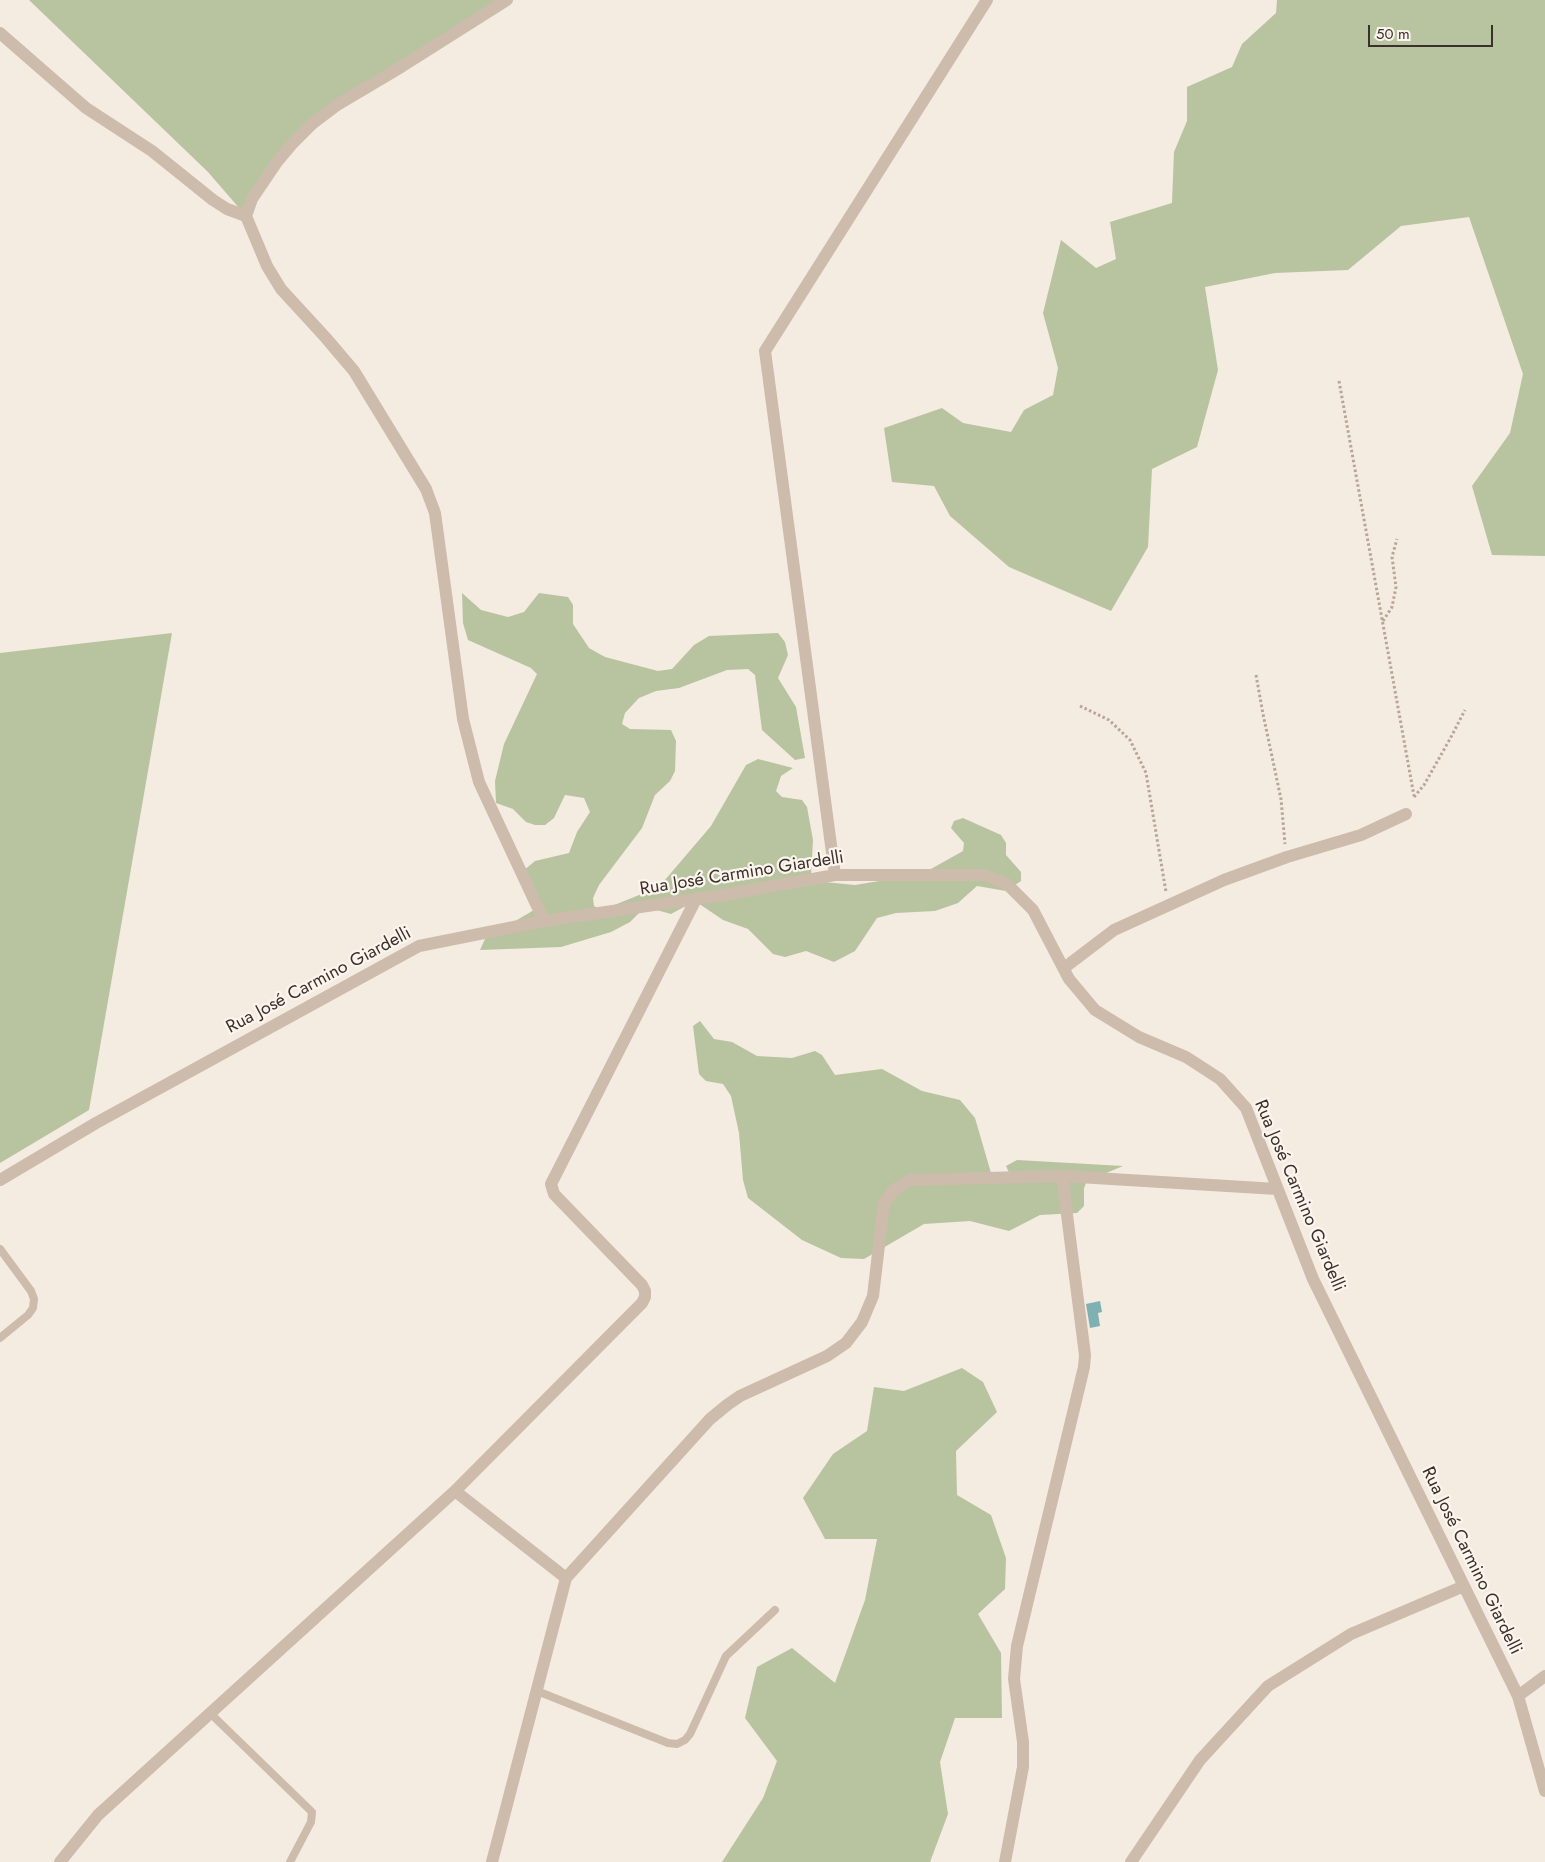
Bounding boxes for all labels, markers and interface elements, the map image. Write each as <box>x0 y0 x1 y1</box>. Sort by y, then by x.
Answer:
scale bar <box>1370 15 1495 47</box>
text: 50 m <box>1376 23 1410 45</box>
street label: Rua José Carmino Giardelli <box>638 847 846 901</box>
street label: Rua José Carmino Giardelli <box>223 923 415 1039</box>
street label: Rua José Carmino Giardelli <box>1249 1097 1349 1295</box>
street label: Rua José Carmino Giardelli <box>1416 1464 1526 1658</box>

